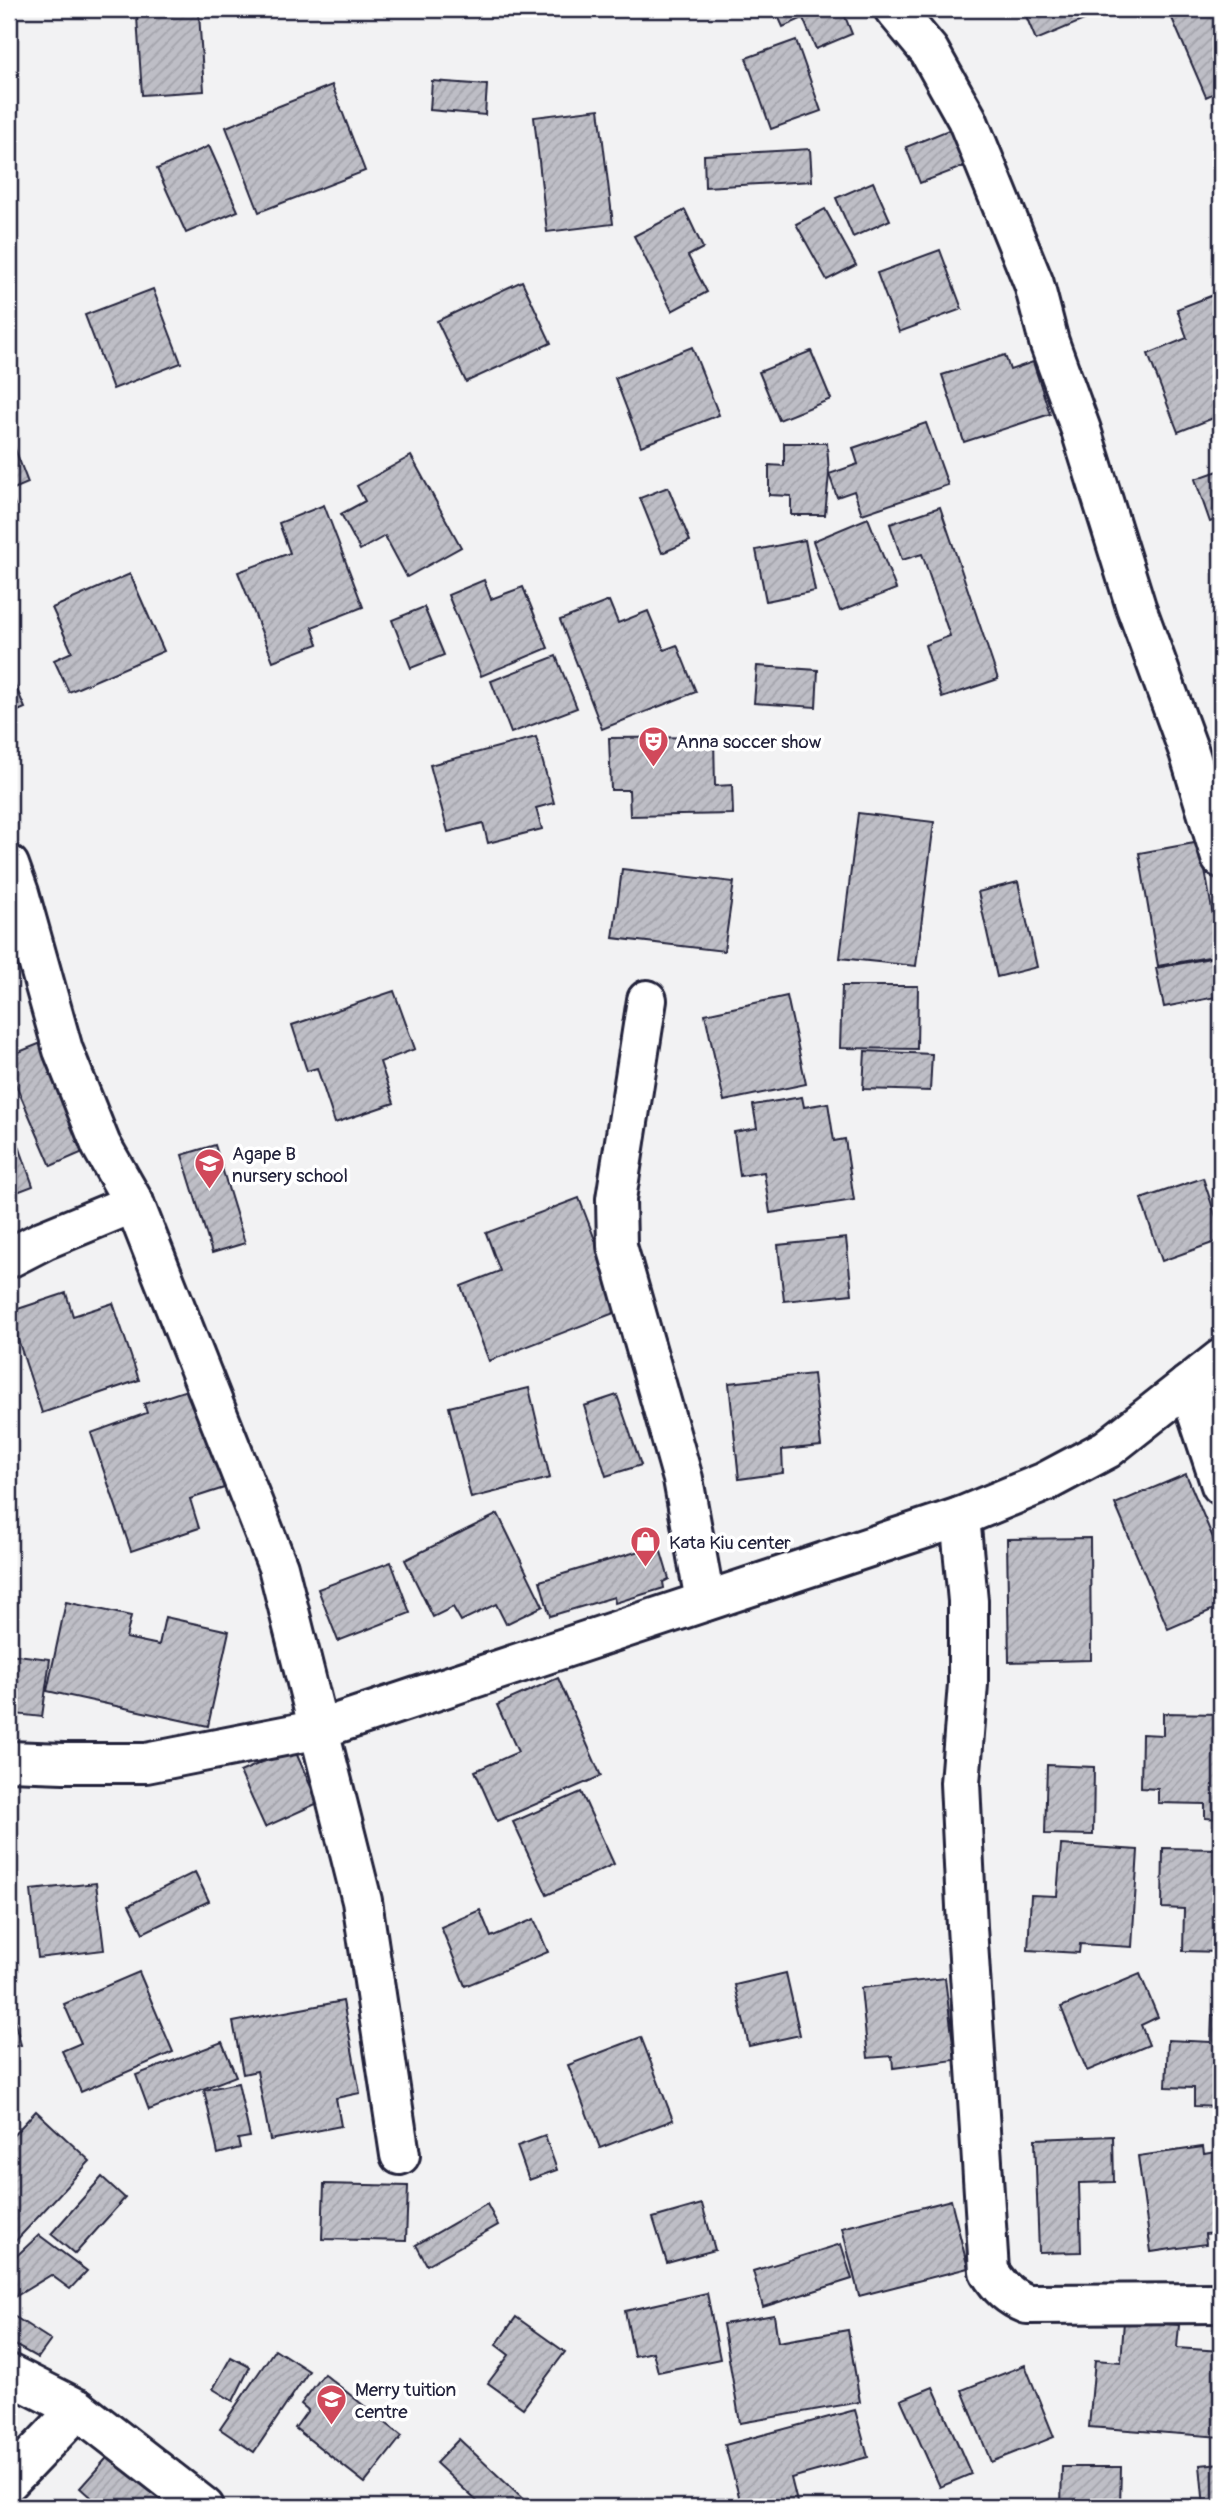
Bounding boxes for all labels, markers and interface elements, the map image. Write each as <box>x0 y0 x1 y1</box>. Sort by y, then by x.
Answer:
theatre icon: Anna soccer show <box>636 724 670 768</box>
place label: Anna soccer show <box>676 730 821 754</box>
place label: Agape B nursery school <box>232 1142 348 1188</box>
school or university icon: Agape B nursery school <box>192 1147 226 1191</box>
shop icon: Kata Kiu center <box>629 1525 663 1569</box>
place label: Kata Kiu center <box>669 1531 791 1555</box>
place label: Merry tuition centre <box>355 2378 456 2424</box>
school or university icon: Merry tuition centre <box>315 2383 349 2427</box>

